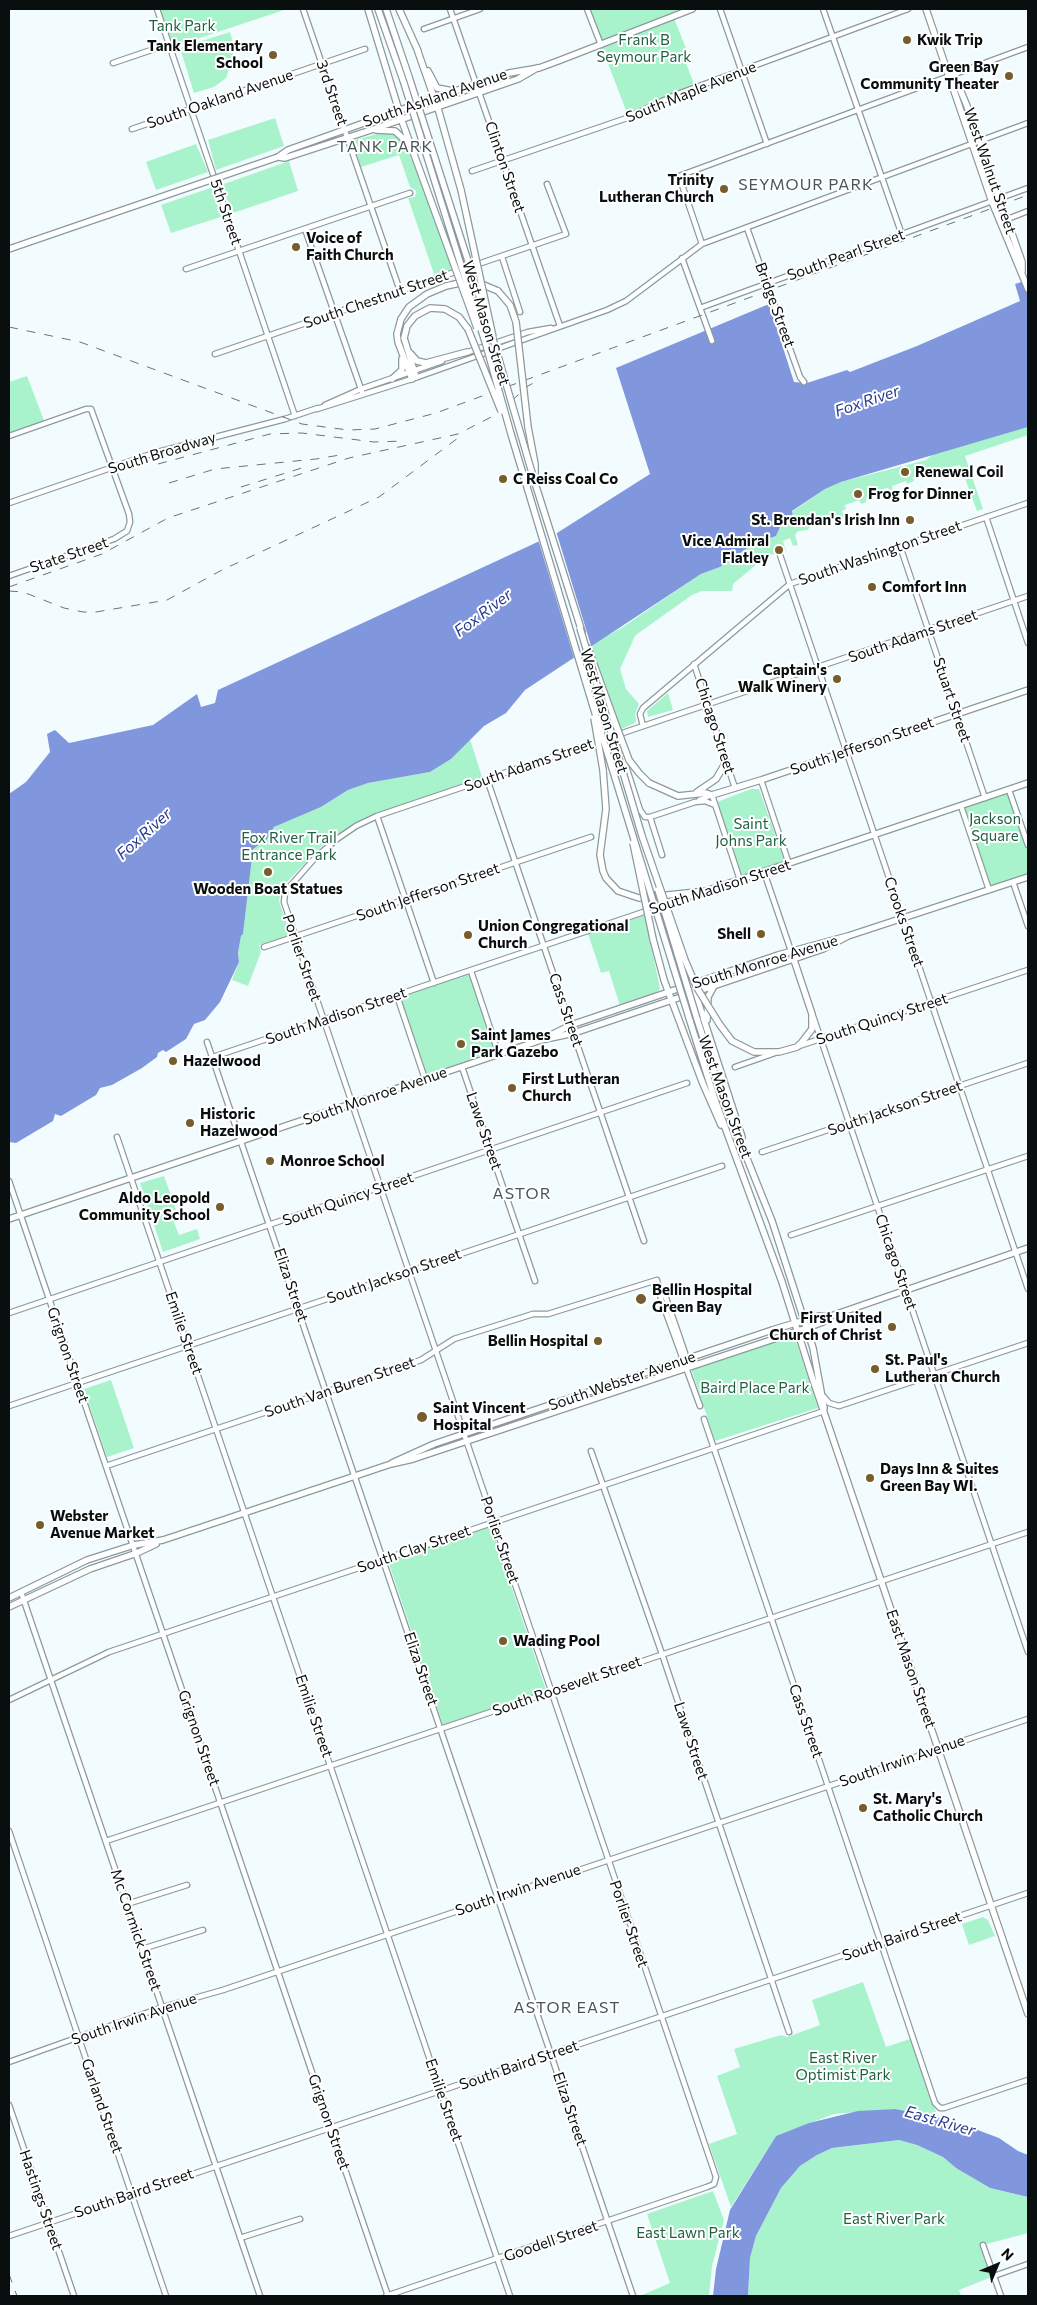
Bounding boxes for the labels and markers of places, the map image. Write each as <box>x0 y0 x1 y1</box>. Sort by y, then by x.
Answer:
place label: Kwik Trip <box>917 31 983 49</box>
marker: Kwik Trip <box>901 34 913 46</box>
place label: Tank Elementary School <box>147 37 263 72</box>
marker: Tank Elementary School <box>267 49 279 61</box>
place label: Green Bay Community Theater <box>860 58 999 93</box>
marker: Green Bay Community Theater <box>1003 70 1015 82</box>
place label: Trinity Lutheran Church <box>599 171 714 206</box>
marker: Trinity Lutheran Church <box>718 183 730 195</box>
place label: Voice of Faith Church <box>306 229 394 264</box>
marker: Voice of Faith Church <box>290 241 302 253</box>
place label: Renewal Coil <box>915 463 1004 481</box>
marker: Renewal Coil <box>899 466 911 478</box>
place label: C Reiss Coal Co <box>513 470 618 488</box>
marker: C Reiss Coal Co <box>497 473 509 485</box>
place label: Frog for Dinner <box>868 485 973 503</box>
marker: Frog for Dinner <box>852 488 864 500</box>
place label: St. Brendan's Irish Inn <box>751 511 900 529</box>
marker: St. Brendan's Irish Inn <box>904 514 916 526</box>
place label: Vice Admiral Flatley <box>682 532 769 567</box>
marker: Vice Admiral Flatley <box>773 544 785 556</box>
place label: Comfort Inn <box>882 578 967 596</box>
marker: Comfort Inn <box>866 581 878 593</box>
place label: Captain's Walk Winery <box>738 661 827 696</box>
marker: Captain's Walk Winery <box>831 673 843 685</box>
marker: Wooden Boat Statues <box>262 866 274 878</box>
place label: Wooden Boat Statues <box>193 880 343 898</box>
place label: Union Congregational Church <box>478 917 629 952</box>
place label: Shell <box>717 925 751 943</box>
marker: Shell <box>755 928 767 940</box>
marker: Union Congregational Church <box>462 929 474 941</box>
place label: Saint James Park Gazebo <box>471 1026 559 1061</box>
marker: Saint James Park Gazebo <box>455 1038 467 1050</box>
place label: Hazelwood <box>183 1052 261 1070</box>
marker: Hazelwood <box>167 1055 179 1067</box>
place label: First Lutheran Church <box>522 1070 620 1105</box>
marker: First Lutheran Church <box>506 1082 518 1094</box>
place label: Historic Hazelwood <box>200 1105 278 1140</box>
marker: Historic Hazelwood <box>184 1117 196 1129</box>
place label: Monroe School <box>280 1152 385 1170</box>
marker: Monroe School <box>264 1155 276 1167</box>
place label: Aldo Leopold Community School <box>79 1189 210 1224</box>
marker: Aldo Leopold Community School <box>214 1201 226 1213</box>
place label: Bellin Hospital Green Bay <box>652 1281 752 1316</box>
marker: Bellin Hospital Green Bay <box>634 1292 648 1306</box>
place label: First United Church of Christ <box>769 1309 882 1344</box>
marker: First United Church of Christ <box>886 1321 898 1333</box>
place label: Bellin Hospital <box>488 1332 588 1350</box>
marker: Bellin Hospital <box>592 1335 604 1347</box>
place label: St. Paul's Lutheran Church <box>885 1351 1000 1386</box>
marker: St. Paul's Lutheran Church <box>869 1363 881 1375</box>
place label: Saint Vincent Hospital <box>433 1399 526 1434</box>
marker: Saint Vincent Hospital <box>415 1410 429 1424</box>
place label: Days Inn & Suites Green Bay WI. <box>880 1460 999 1495</box>
marker: Days Inn & Suites Green Bay WI. <box>864 1472 876 1484</box>
place label: Webster Avenue Market <box>50 1507 155 1542</box>
marker: Webster Avenue Market <box>34 1519 46 1531</box>
place label: Wading Pool <box>513 1632 600 1650</box>
marker: Wading Pool <box>497 1635 509 1647</box>
place label: St. Mary's Catholic Church <box>873 1790 983 1825</box>
marker: St. Mary's Catholic Church <box>857 1802 869 1814</box>

